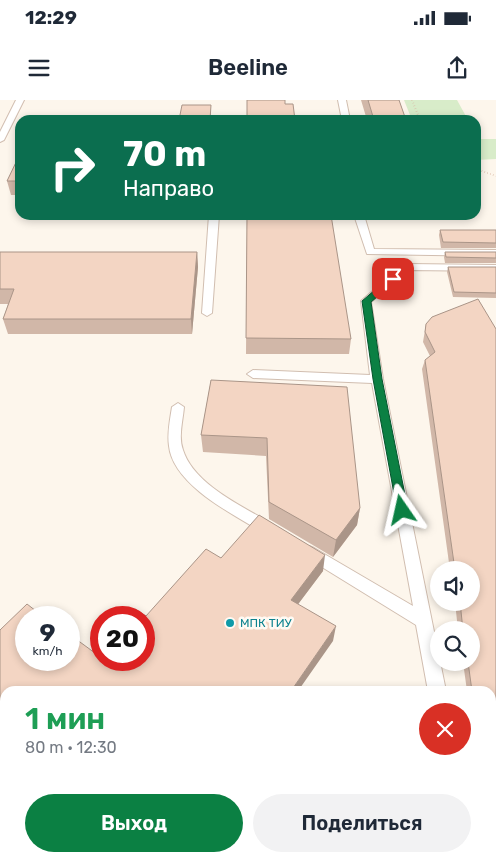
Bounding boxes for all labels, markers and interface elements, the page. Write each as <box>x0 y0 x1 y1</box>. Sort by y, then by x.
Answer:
text: 12:29 <box>25 6 77 29</box>
icon: menu <box>25 54 53 82</box>
text: Beeline <box>208 54 288 81</box>
icon: share <box>443 54 471 82</box>
text: 70 m <box>123 133 206 175</box>
icon: right <box>40 135 105 200</box>
text: Направо <box>123 175 214 202</box>
pin <box>372 258 414 300</box>
icon: arrive <box>379 265 407 293</box>
position arrow <box>375 483 427 535</box>
map controls <box>430 561 480 671</box>
button: sound <box>430 561 480 611</box>
speed limit sign: 20 <box>90 606 155 671</box>
place label: МПК ТИУ <box>240 616 293 630</box>
marker: МПК ТИУ <box>224 617 236 629</box>
text: 9 <box>39 618 56 647</box>
button: search <box>430 621 480 671</box>
text: km/h <box>33 644 62 658</box>
text: 1 мин <box>25 701 105 737</box>
button: close <box>419 703 471 755</box>
text: 80 m · 12:30 <box>25 738 117 757</box>
button: Выход <box>25 794 243 852</box>
button: Поделиться <box>253 794 471 852</box>

